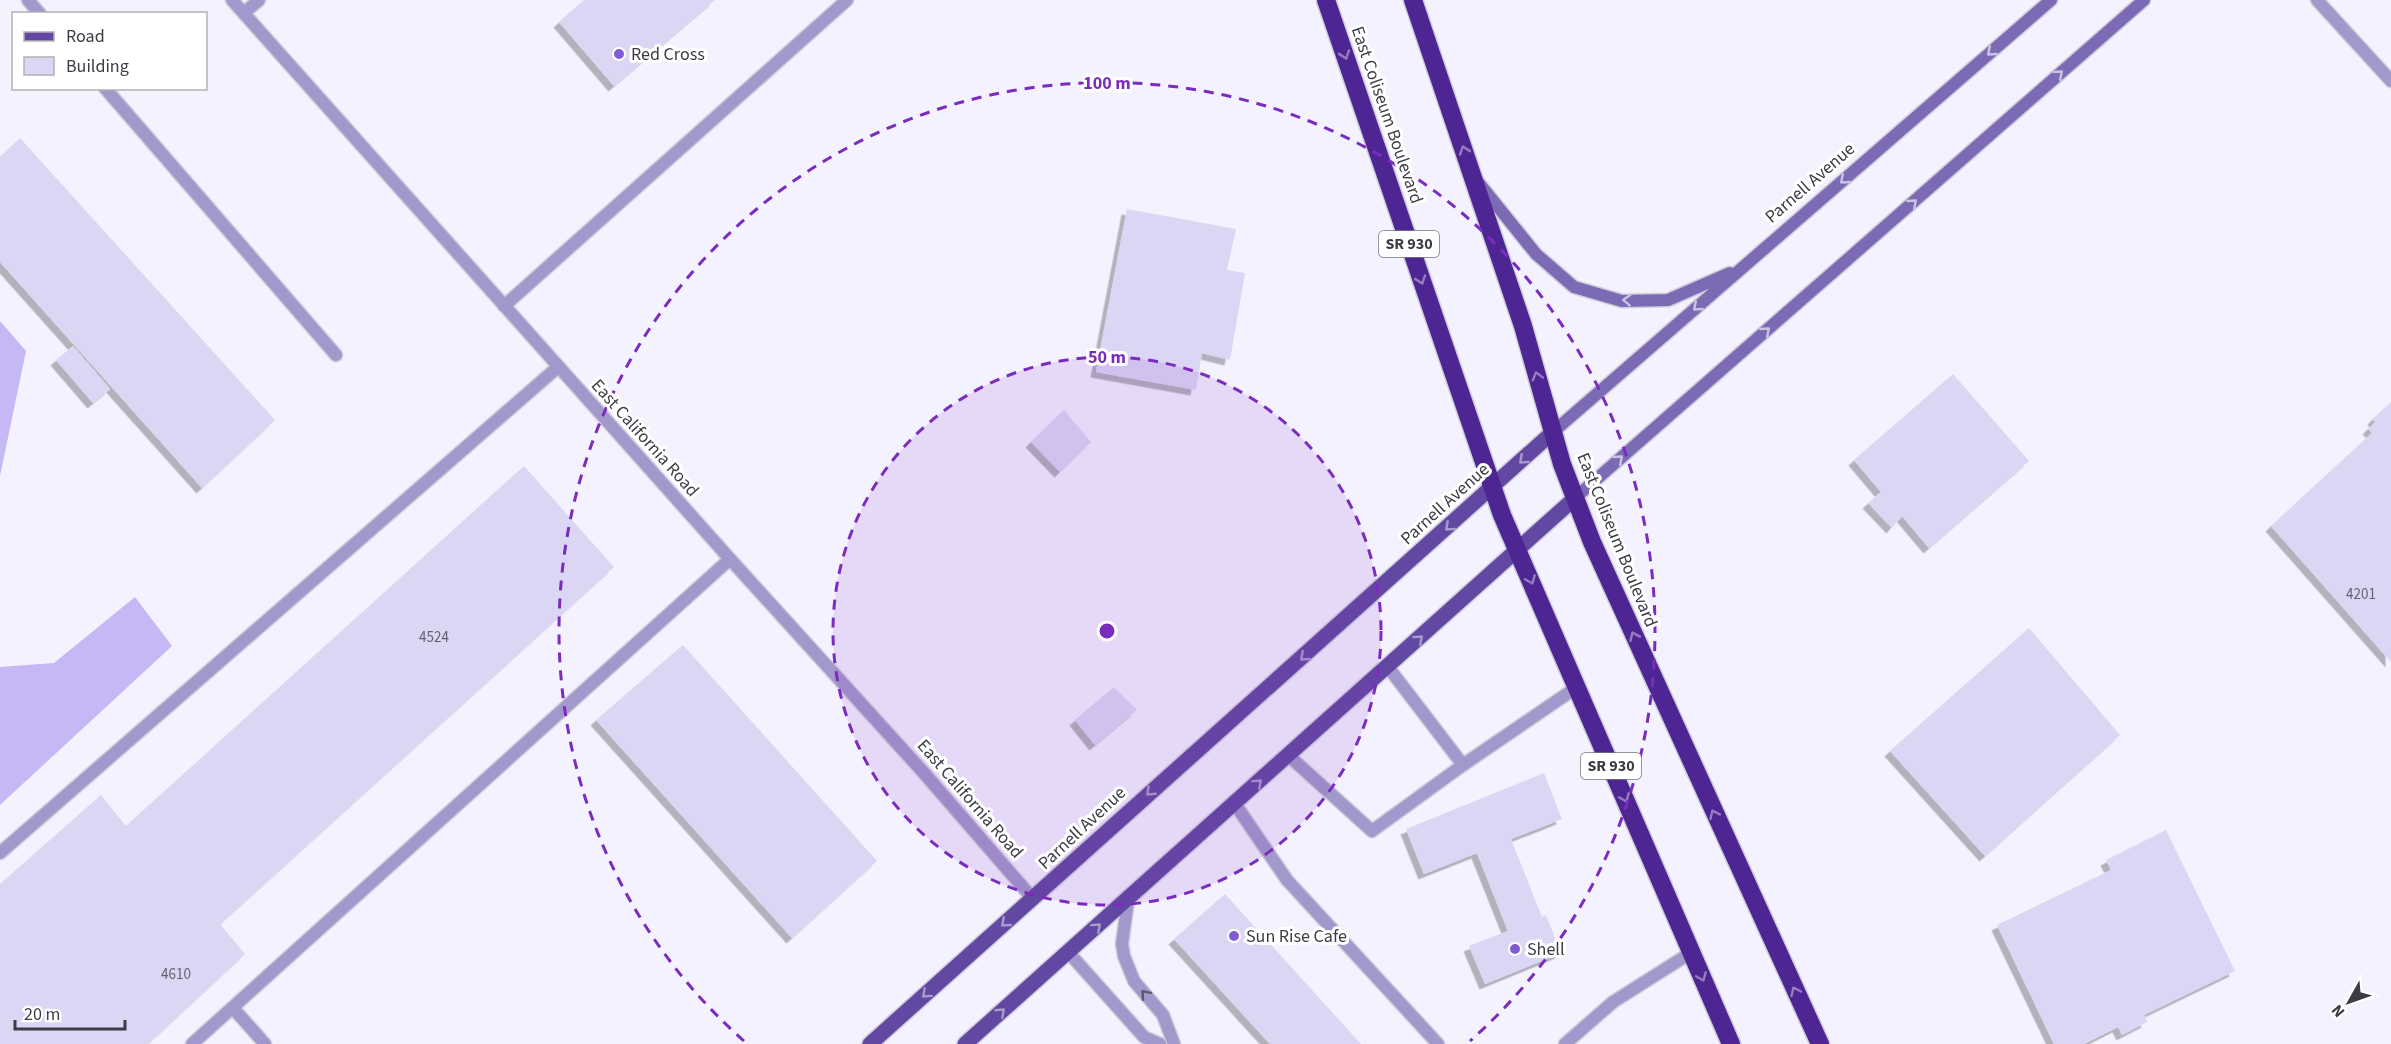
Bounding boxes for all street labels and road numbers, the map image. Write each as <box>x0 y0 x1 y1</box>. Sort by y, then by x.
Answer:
street label: East Coliseum Boulevard <box>1345 23 1429 207</box>
street label: Parnell Avenue <box>1760 137 1860 229</box>
road number: SR 930 <box>1379 231 1439 257</box>
street label: East California Road <box>585 374 705 502</box>
street label: East Coliseum Boulevard <box>1571 449 1663 631</box>
street label: Parnell Avenue <box>1395 457 1495 551</box>
street label: East California Road <box>911 734 1029 864</box>
road number: SR 930 <box>1581 753 1641 779</box>
street label: Parnell Avenue <box>1033 781 1131 875</box>

